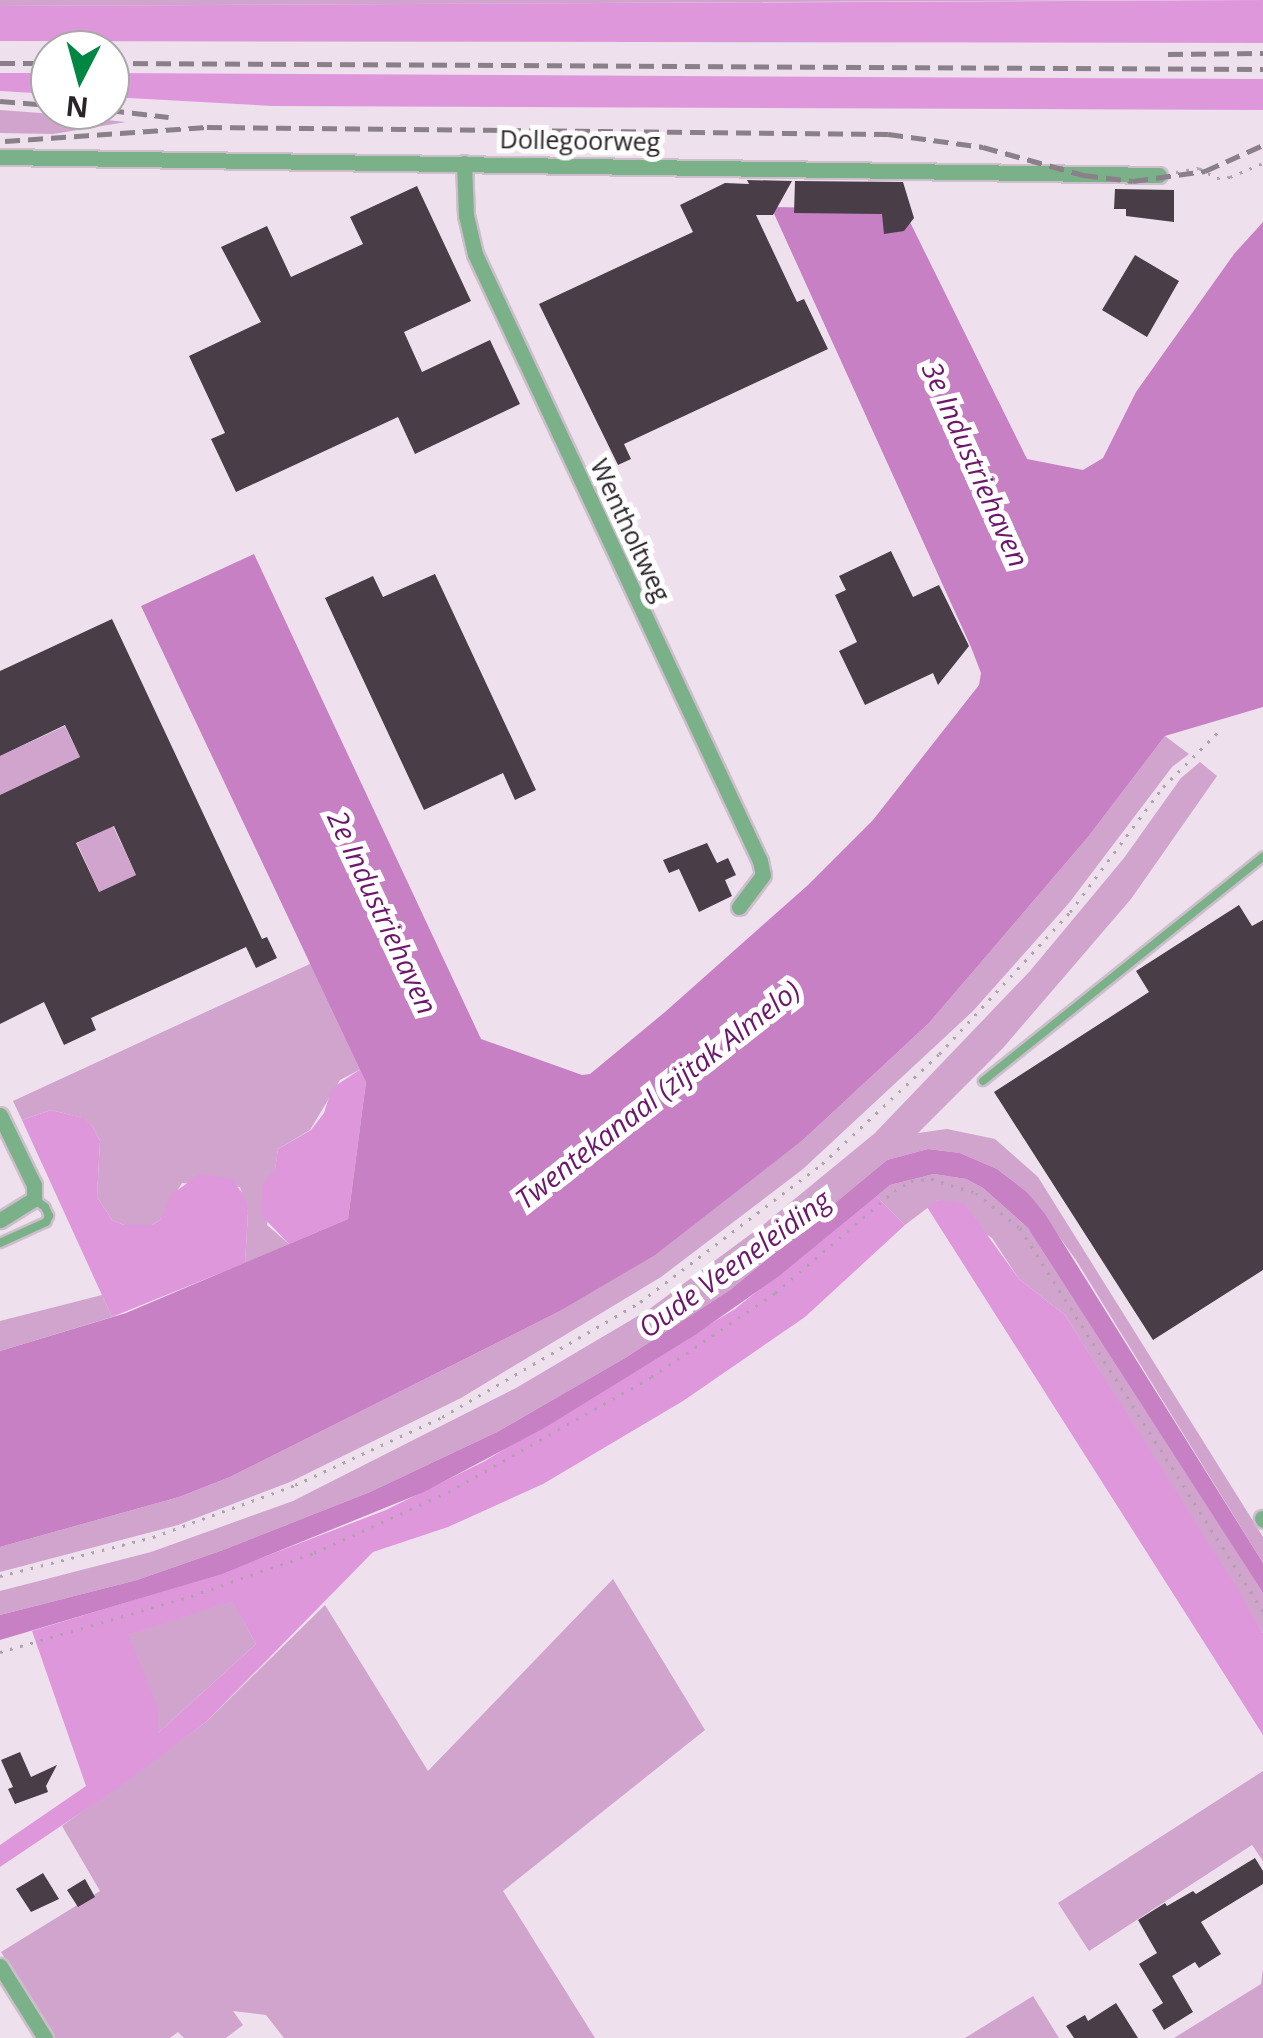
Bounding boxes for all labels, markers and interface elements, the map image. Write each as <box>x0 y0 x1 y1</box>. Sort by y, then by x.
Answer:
north arrow <box>30 30 130 130</box>
text: N <box>64 88 90 128</box>
street label: Dollegoorweg <box>499 124 661 156</box>
water label: 3e Industriehaven <box>916 356 1036 572</box>
street label: Wentholtweg <box>585 454 677 606</box>
water label: 2e Industriehaven <box>321 805 445 1019</box>
water label: Twentekanaal (zijtak Almelo) <box>508 973 806 1215</box>
water label: Oude Veeneleiding <box>631 1182 837 1344</box>

